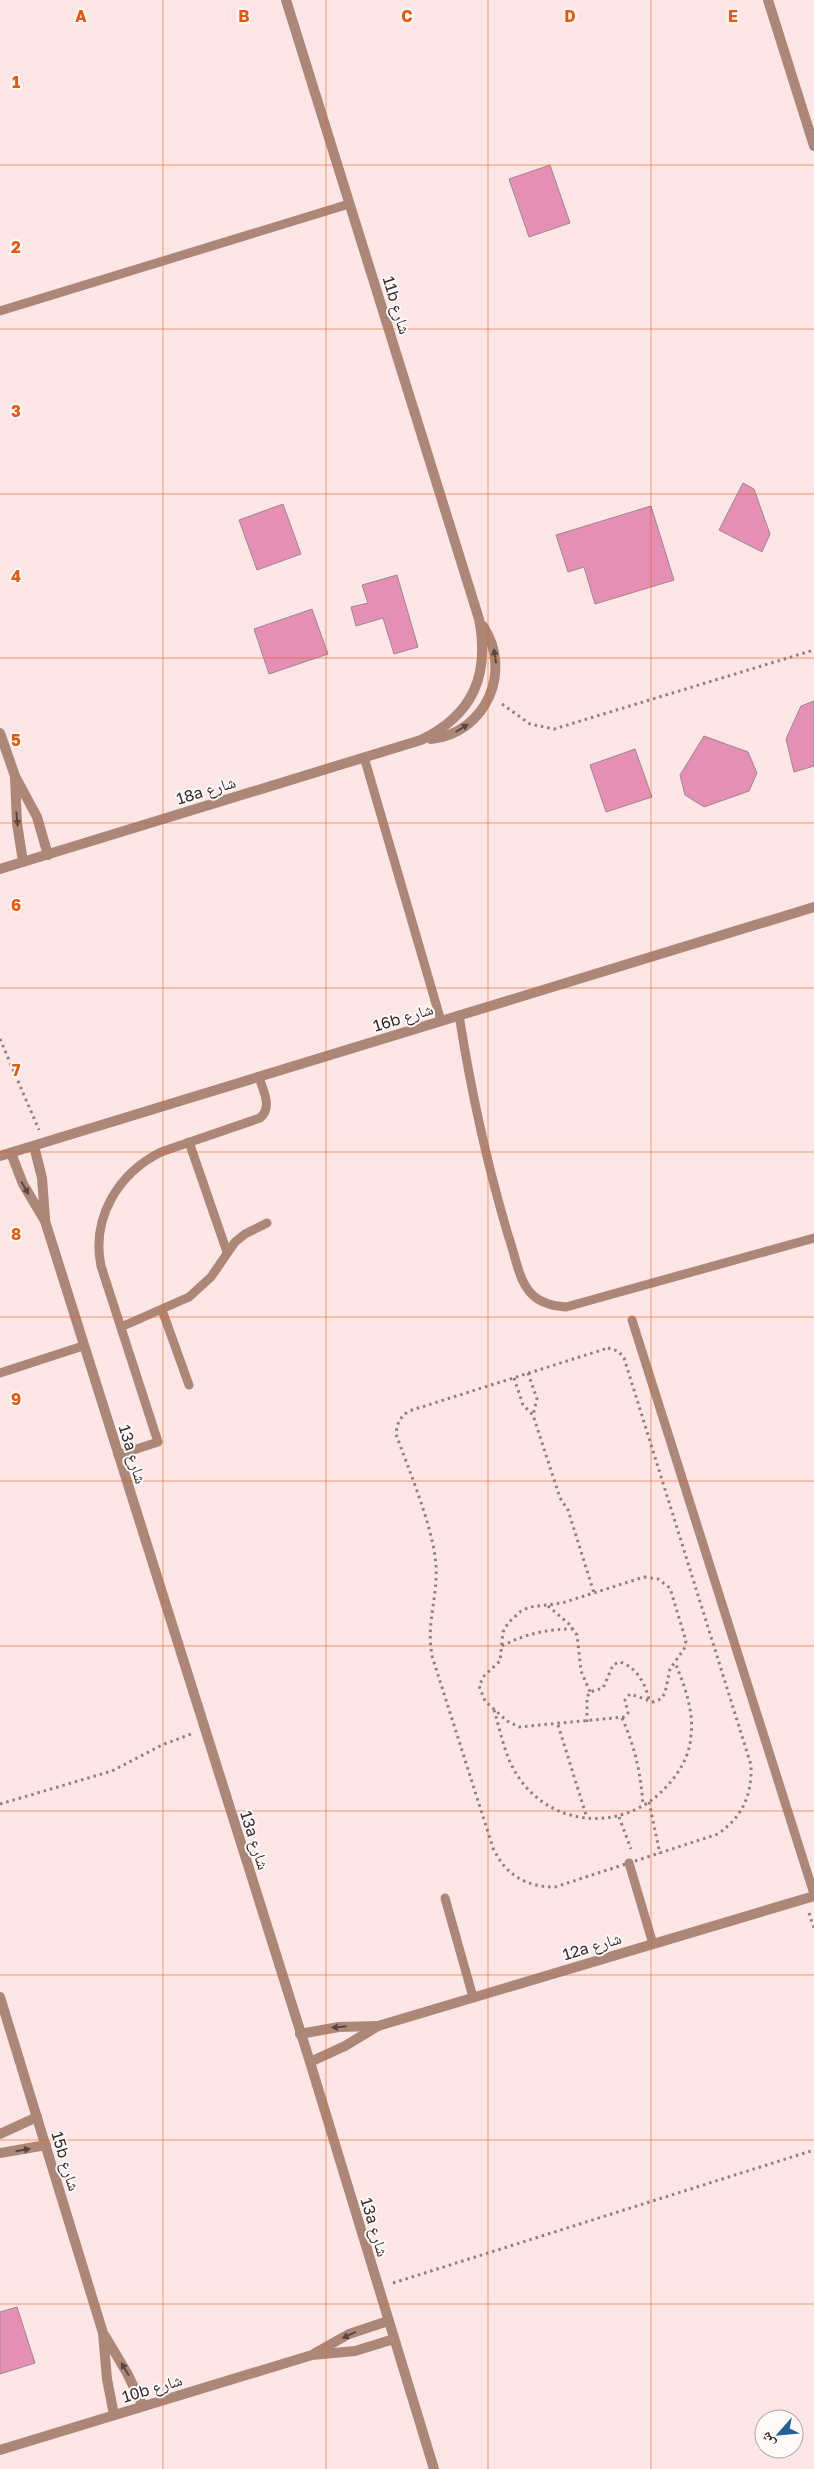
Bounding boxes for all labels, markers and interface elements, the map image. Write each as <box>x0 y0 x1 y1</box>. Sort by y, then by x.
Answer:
text: A <box>75 6 87 26</box>
text: B <box>238 6 250 26</box>
text: C <box>401 6 413 26</box>
text: D <box>564 6 576 26</box>
text: E <box>728 6 738 26</box>
text: 1 <box>12 72 20 92</box>
text: 2 <box>11 237 21 257</box>
street label: 11b شارع <box>378 273 415 337</box>
text: 3 <box>11 401 21 421</box>
text: 4 <box>11 566 21 586</box>
one-way arrow <box>490 648 498 664</box>
one-way arrow <box>455 723 468 733</box>
text: 5 <box>11 730 21 750</box>
street label: 18a شارع <box>174 772 238 809</box>
one-way arrow <box>13 812 21 828</box>
text: 6 <box>11 895 21 915</box>
street label: 16b شارع <box>371 998 436 1037</box>
text: 7 <box>12 1060 21 1080</box>
one-way arrow <box>21 1181 30 1195</box>
text: 8 <box>11 1224 21 1244</box>
text: 9 <box>11 1389 21 1409</box>
street label: 13a شارع <box>114 1422 151 1486</box>
street label: 13a شارع <box>235 1808 274 1872</box>
street label: 12a شارع <box>560 1928 624 1965</box>
one-way arrow <box>331 2023 347 2031</box>
street label: 15b شارع <box>47 2129 85 2194</box>
one-way arrow <box>15 2145 31 2153</box>
street label: 13a شارع <box>356 2195 393 2259</box>
one-way arrow <box>342 2331 356 2339</box>
one-way arrow <box>120 2362 129 2375</box>
street label: 10b شارع <box>119 2369 185 2408</box>
north arrow <box>754 2409 804 2459</box>
text: ش <box>756 2429 779 2451</box>

